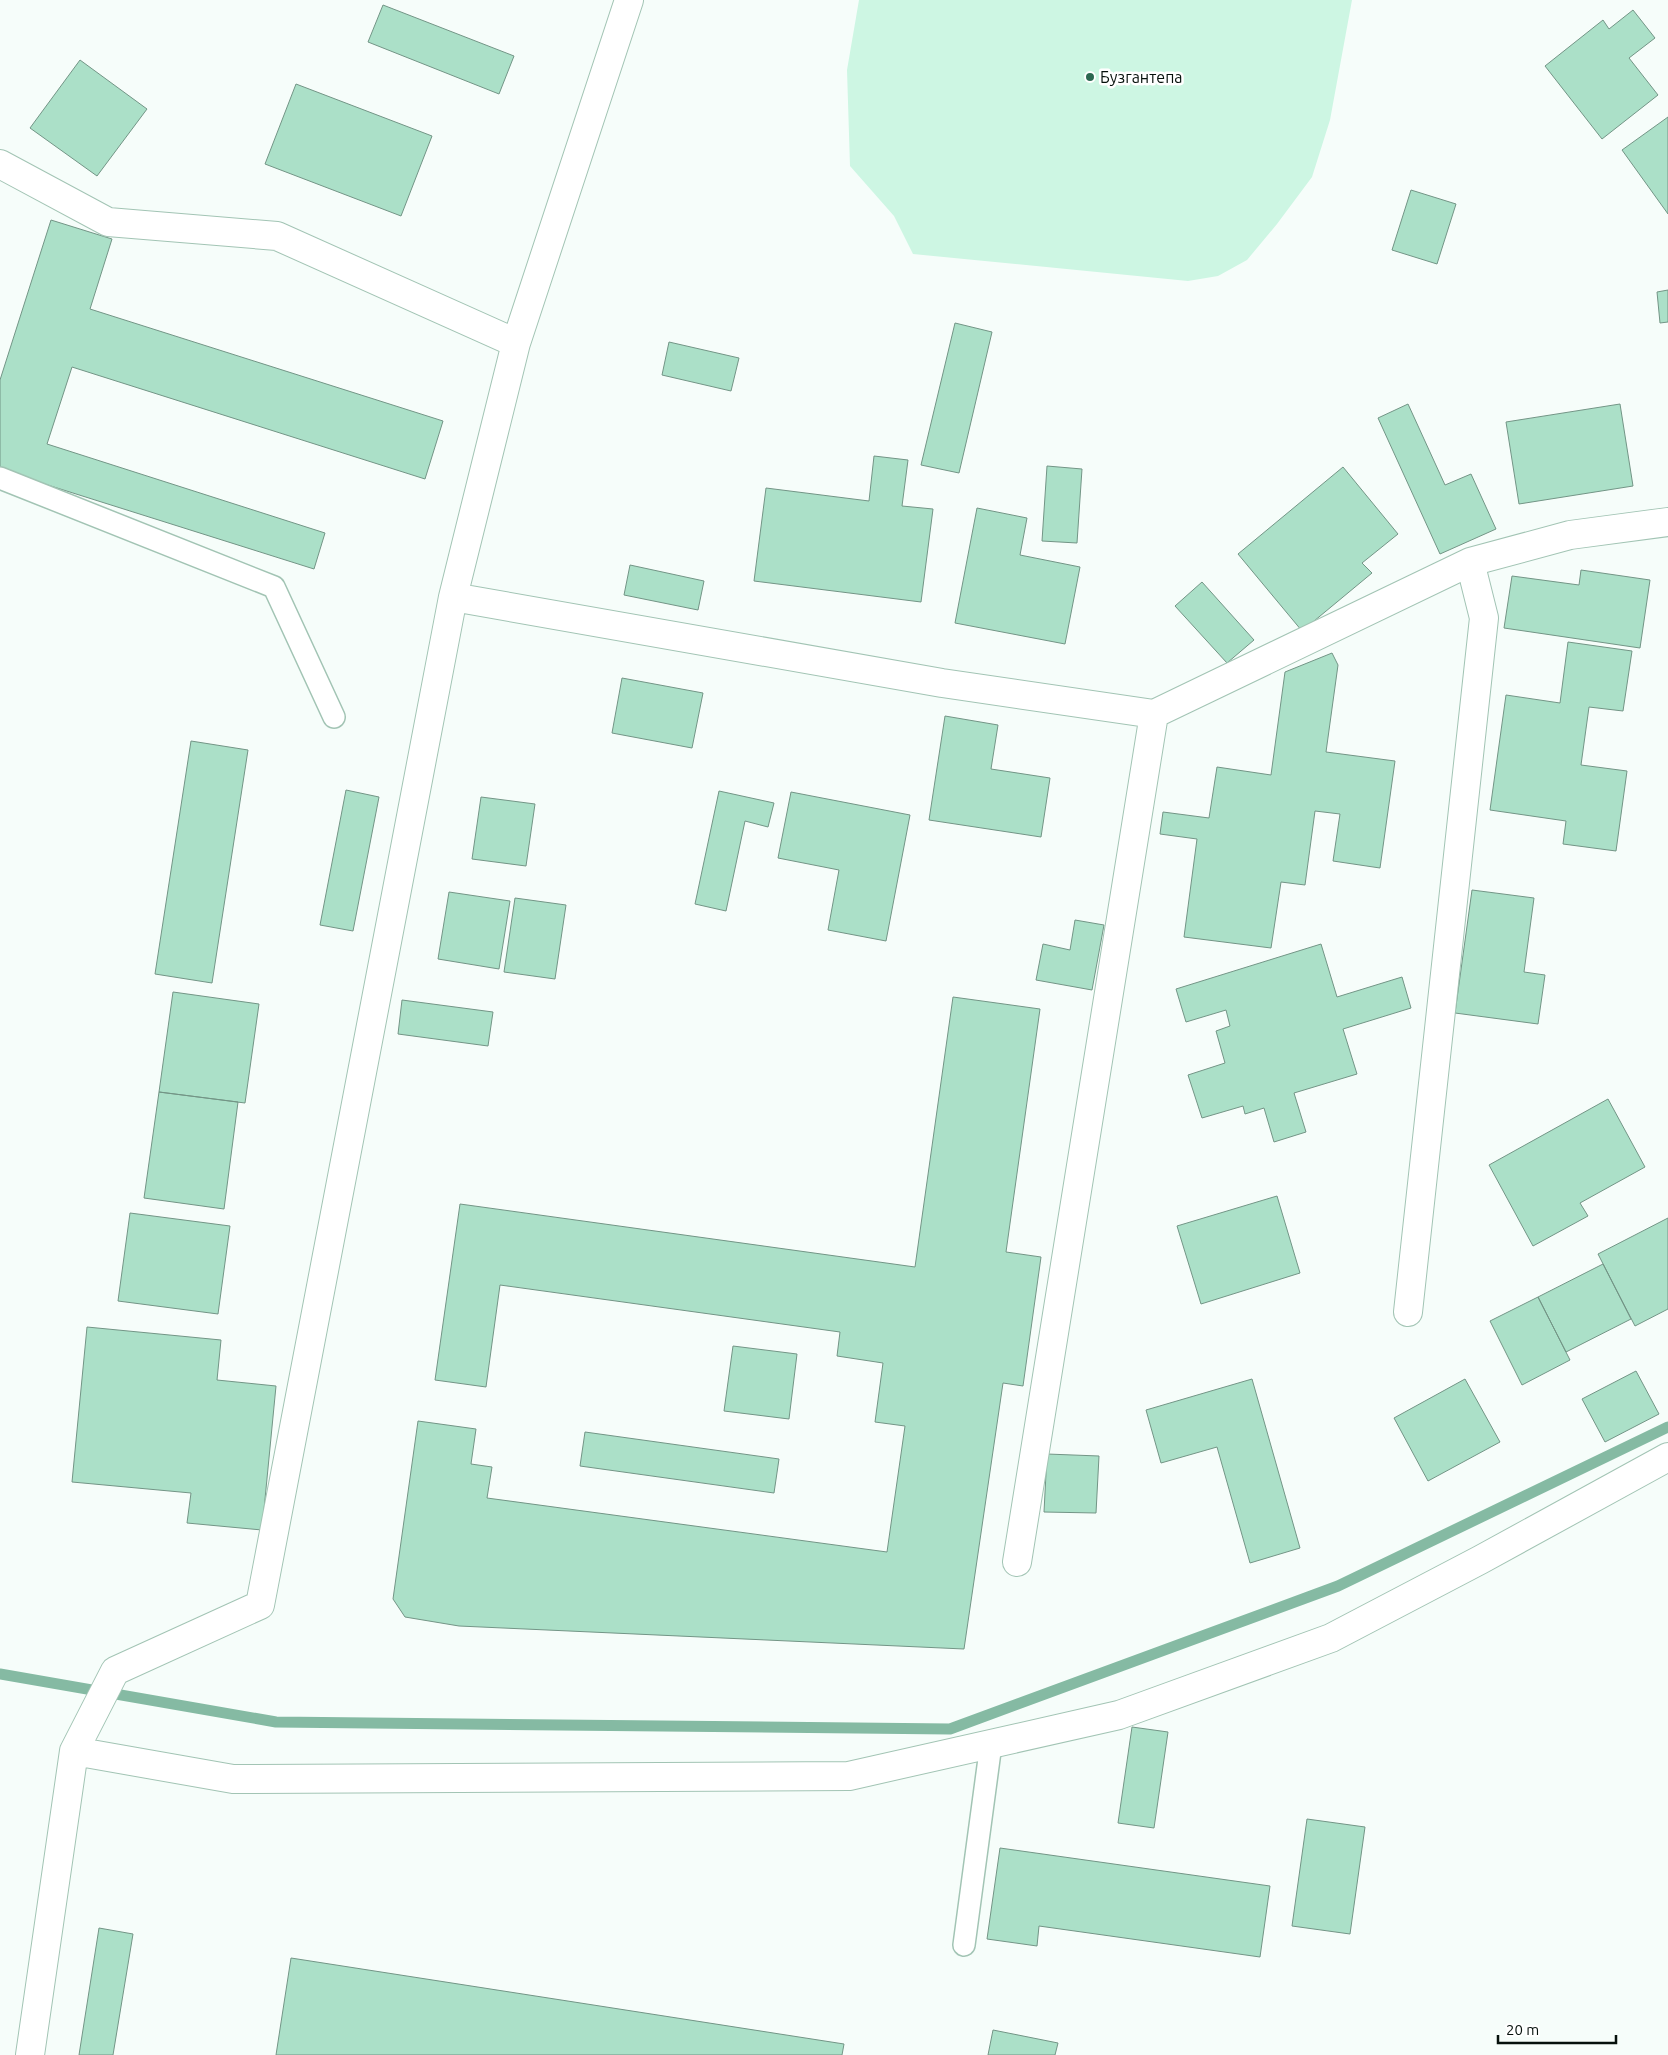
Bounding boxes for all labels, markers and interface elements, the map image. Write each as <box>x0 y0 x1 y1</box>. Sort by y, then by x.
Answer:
place label: Бузгантепа <box>1100 68 1183 86</box>
marker: Бузгантепа <box>1084 71 1096 83</box>
scale bar <box>1498 2012 1616 2044</box>
text: 20 m <box>1506 2021 1539 2038</box>

